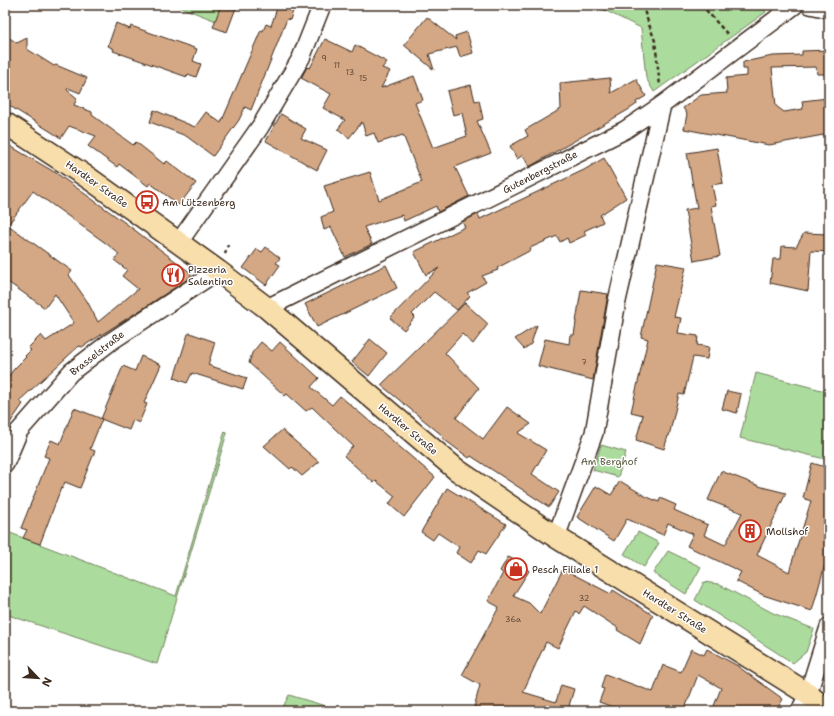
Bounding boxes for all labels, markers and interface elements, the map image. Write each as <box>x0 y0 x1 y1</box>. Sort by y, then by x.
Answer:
house number: 9 <box>321 53 327 64</box>
house number: 11 <box>334 60 340 71</box>
house number: 13 <box>346 67 354 78</box>
house number: 15 <box>359 73 367 84</box>
street label: Gutenbergstraße <box>500 147 580 196</box>
street label: Hardter Straße <box>63 158 131 211</box>
bus stop icon: Am Lützenberg <box>134 189 160 215</box>
place label: Am Lützenberg <box>162 196 235 209</box>
restaurant icon: Pizzeria Salentino <box>160 262 186 288</box>
place label: Pizzeria Salentino <box>188 263 233 288</box>
street label: Brasselstraße <box>67 327 127 378</box>
house number: 7 <box>581 357 587 368</box>
street label: Hardter Straße <box>376 400 441 458</box>
park label: Am Berghof <box>581 455 638 468</box>
building icon: Mollshof <box>737 518 763 544</box>
place label: Mollshof <box>766 525 808 538</box>
shop icon: Pesch Filiale 1 <box>503 556 529 582</box>
place label: Pesch Filiale 1 <box>532 563 598 576</box>
street label: Hardter Straße <box>640 586 710 636</box>
house number: 32 <box>579 593 590 604</box>
house number: 36a <box>505 614 521 625</box>
north arrow <box>18 658 58 698</box>
text: N <box>38 675 55 689</box>

